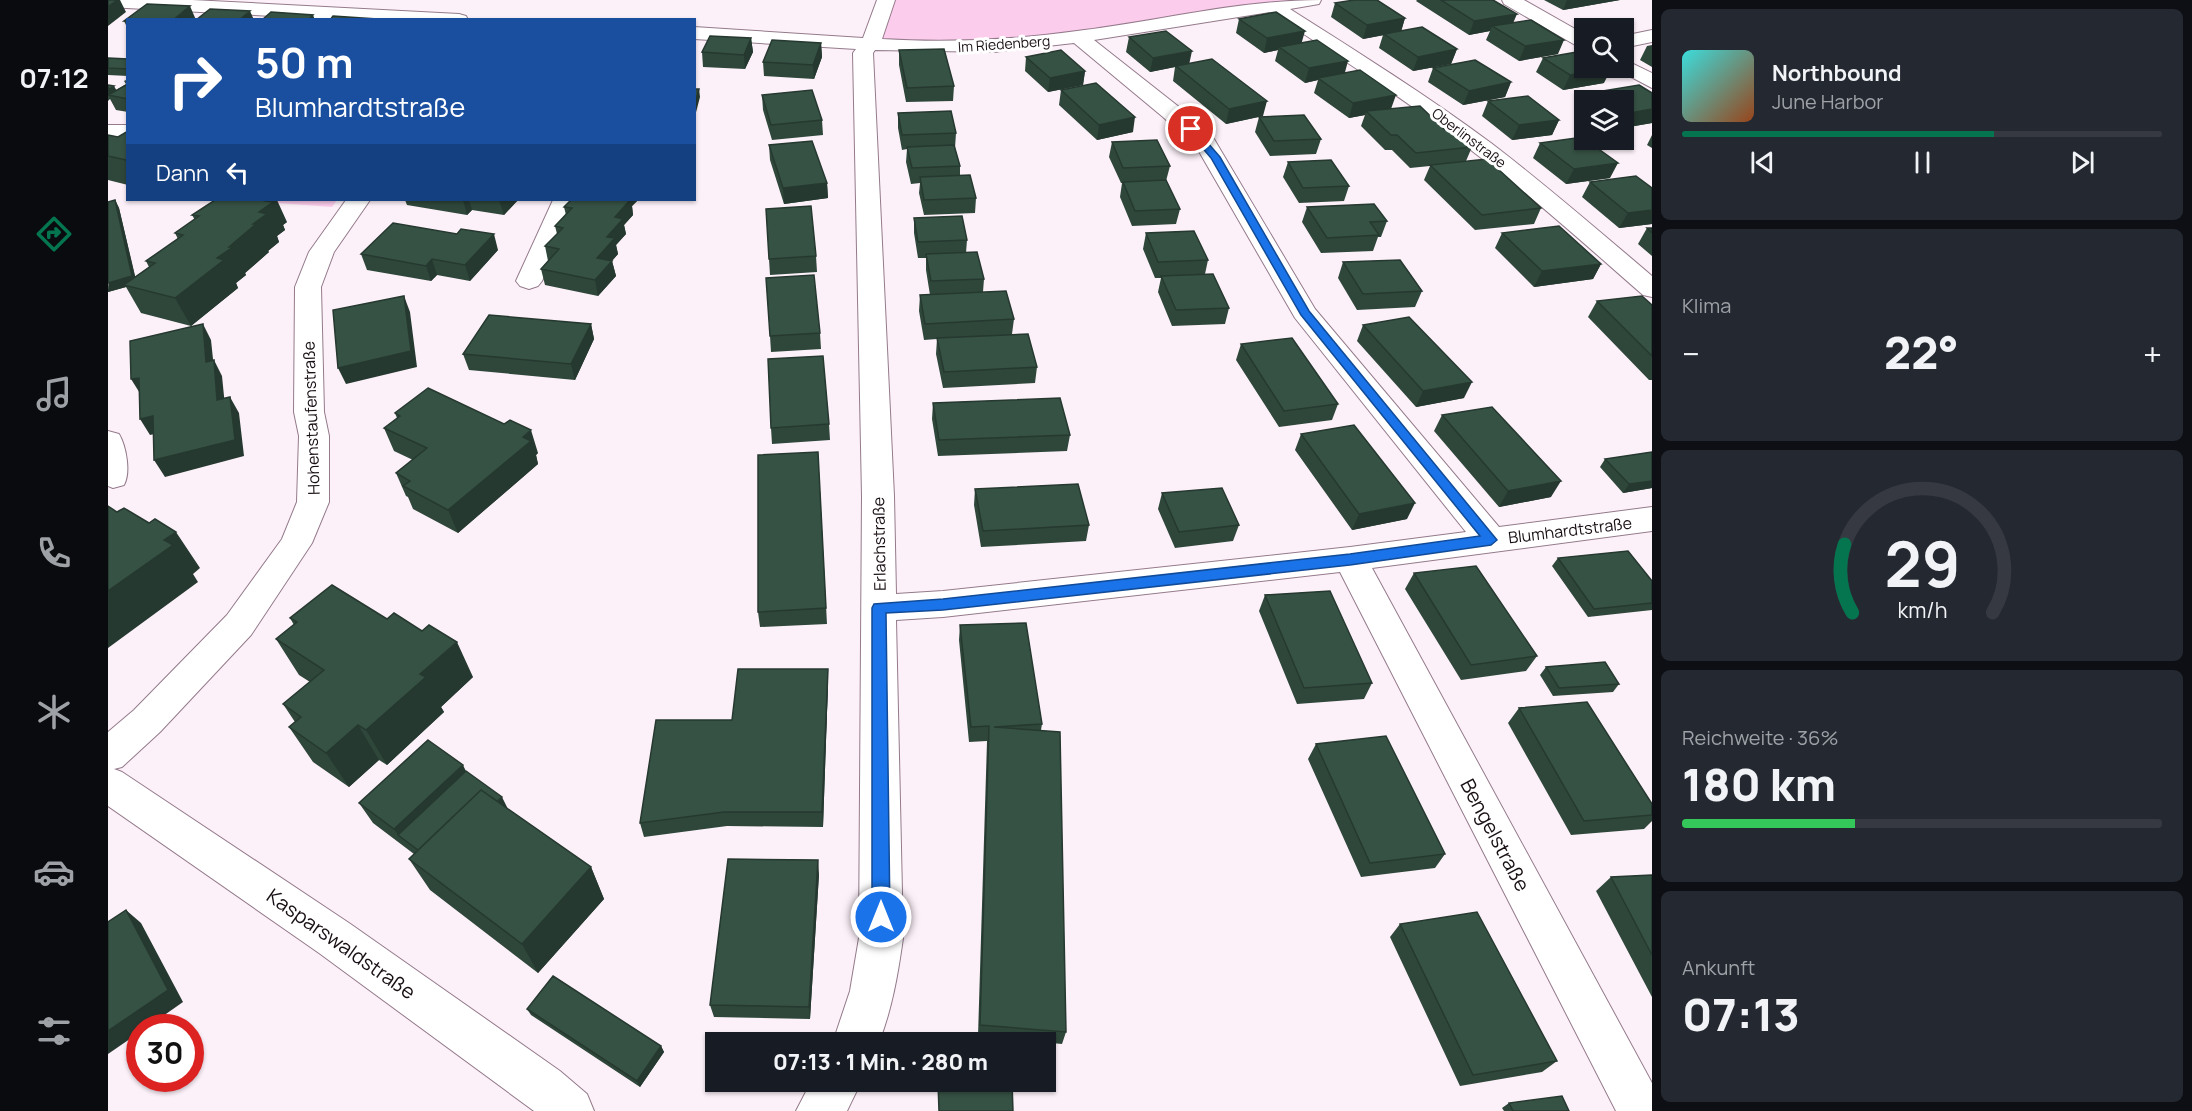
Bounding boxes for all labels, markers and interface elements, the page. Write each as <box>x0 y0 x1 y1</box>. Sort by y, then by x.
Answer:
map controls <box>1574 18 1634 150</box>
button: search <box>1574 18 1634 78</box>
street label: Im Riedenberg <box>957 31 1051 56</box>
text: 50 m <box>255 33 353 91</box>
icon: right <box>156 42 234 120</box>
text: Northbound <box>1772 58 1902 88</box>
text: 07:12 <box>19 59 89 96</box>
text: Blumhardtstraße <box>255 88 465 125</box>
text: June Harbor <box>1772 88 1884 115</box>
button: layers <box>1574 90 1634 150</box>
pin <box>1165 103 1216 154</box>
street label: Oberlinstraße <box>1428 103 1510 172</box>
icon: arrive <box>1174 112 1207 145</box>
icon: previous <box>1746 146 1779 179</box>
icon: pause <box>1906 146 1939 179</box>
icon: next <box>2066 146 2099 179</box>
icon: left <box>221 156 254 189</box>
text: Dann <box>156 158 209 188</box>
icon: directions <box>33 213 75 255</box>
text: Klima <box>1682 292 1731 319</box>
text: 22° <box>1884 321 1959 383</box>
text: − <box>1682 331 1700 376</box>
text: + <box>2143 331 2162 376</box>
street label: Hohenstaufenstraße <box>297 341 325 495</box>
icon: music <box>33 373 75 415</box>
street label: Erlachstraße <box>867 497 891 591</box>
street label: Blumhardtstraße <box>1507 511 1633 549</box>
text: 29 <box>1884 520 1960 606</box>
icon: phone <box>33 532 75 574</box>
text: km/h <box>1897 595 1947 624</box>
icon: climate <box>33 691 75 733</box>
text: Reichweite · 36% <box>1682 724 1839 751</box>
text: 180 km <box>1682 753 1836 815</box>
street label: Bengelstraße <box>1454 774 1536 896</box>
icon: car <box>33 851 75 893</box>
street label: Kasparswaldstraße <box>262 882 421 1005</box>
position arrow <box>849 885 913 949</box>
text: Ankunft <box>1682 954 1755 981</box>
text: 07:13 <box>1682 983 1800 1045</box>
icon: filters <box>33 1010 75 1052</box>
speed limit sign: 30 <box>126 1014 204 1092</box>
text: 07:13 · 1 Min. · 280 m <box>773 1047 988 1077</box>

